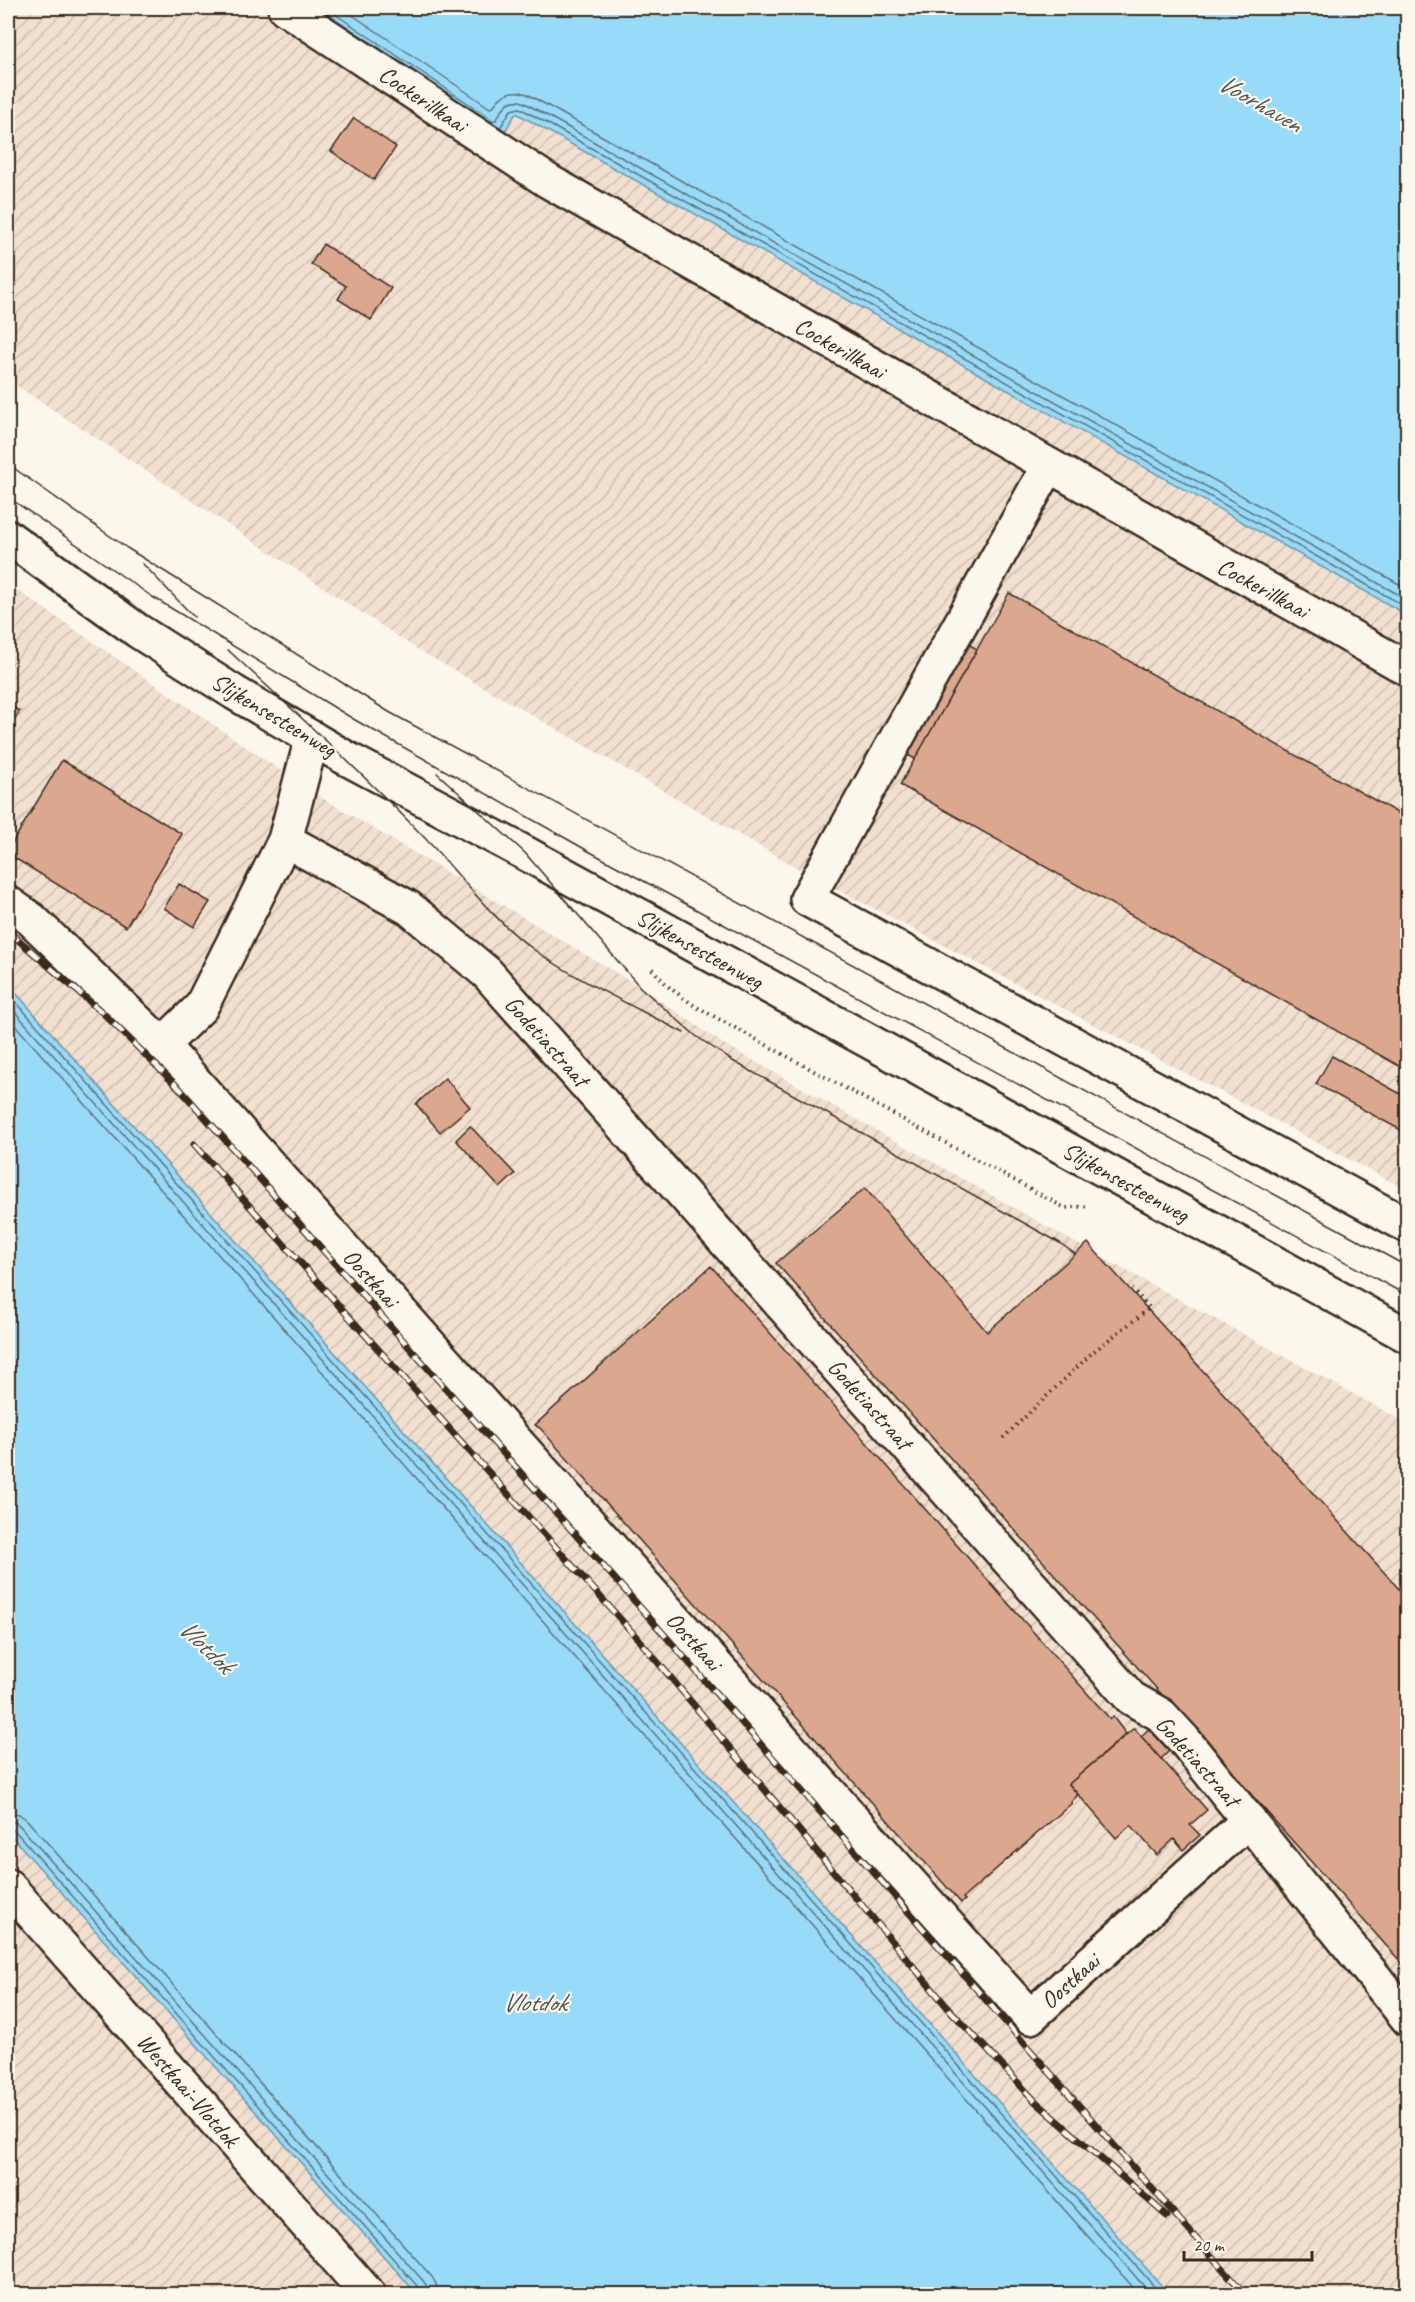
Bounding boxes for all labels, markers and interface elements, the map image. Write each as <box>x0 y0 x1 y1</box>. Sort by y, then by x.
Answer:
street label: Cockerillkaai <box>373 59 476 141</box>
water label: Voorhaven <box>1212 66 1310 141</box>
street label: Cockerillkaai <box>789 310 894 388</box>
street label: Cockerillkaai <box>1212 551 1317 627</box>
street label: Slijkensesteenweg <box>206 666 343 765</box>
street label: Slijkensesteenweg <box>631 902 770 997</box>
street label: Godetiastraat <box>498 989 598 1095</box>
street label: Slijkensesteenweg <box>1057 1135 1196 1230</box>
street label: Oostkaai <box>337 1242 407 1316</box>
street label: Godetiastraat <box>821 1352 921 1458</box>
street label: Oostkaai <box>660 1605 730 1679</box>
water label: Vlotdok <box>172 1612 244 1683</box>
street label: Godetiastraat <box>1149 1709 1249 1815</box>
street label: Oostkaai <box>1034 1945 1108 2015</box>
water label: Vlotdok <box>502 1986 570 2019</box>
street label: Westkaai-Vlotdok <box>130 2027 247 2155</box>
scale bar <box>1184 2224 1312 2262</box>
text: 20 m <box>1193 2234 1226 2256</box>

